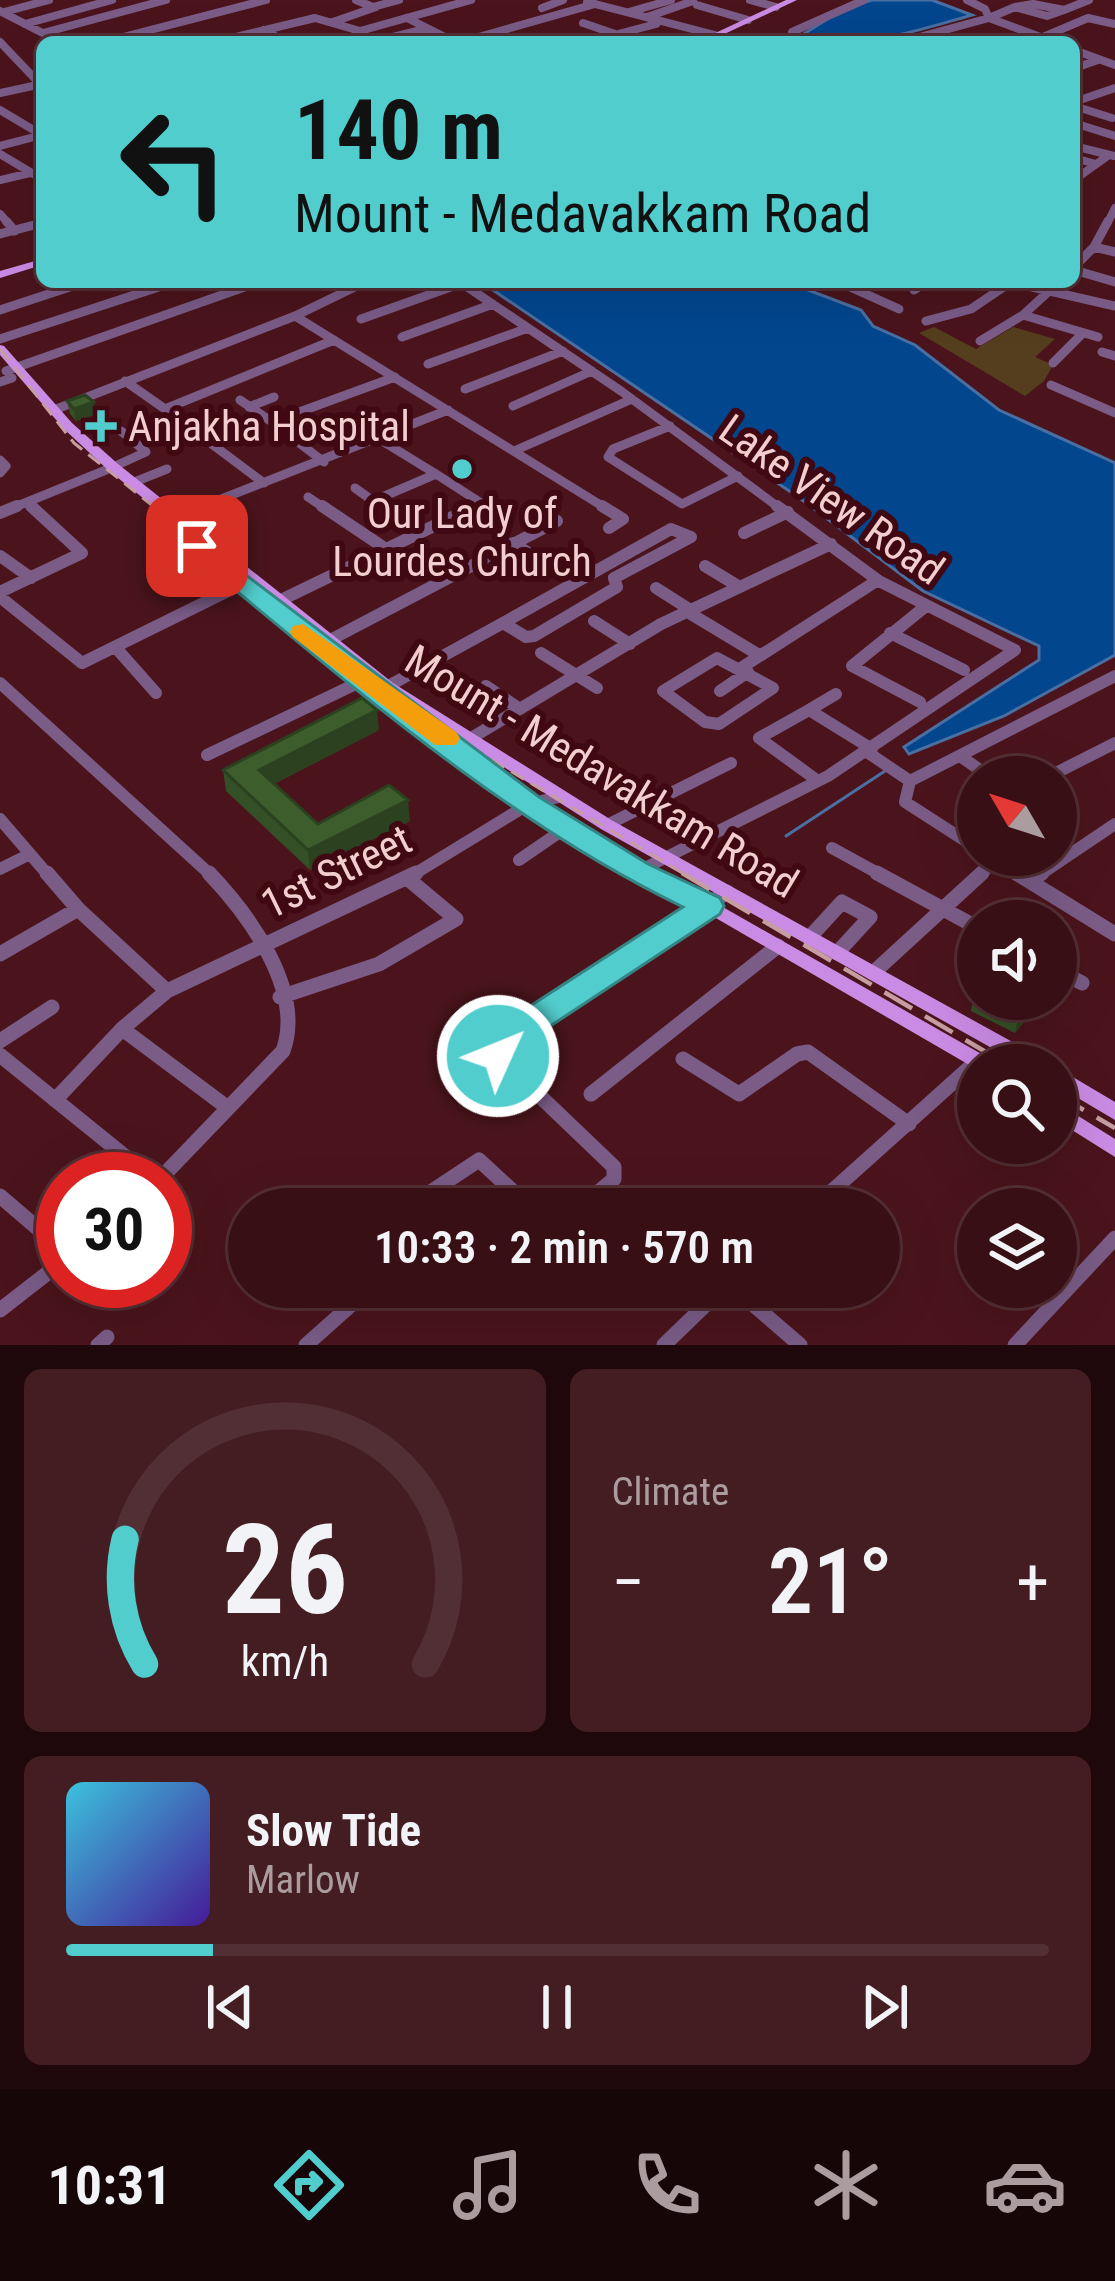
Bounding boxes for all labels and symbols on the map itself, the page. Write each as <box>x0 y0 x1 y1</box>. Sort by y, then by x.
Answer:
place label: Anjakha Hospital <box>128 402 410 451</box>
street label: Lake View Road <box>710 404 953 595</box>
marker: Anjakha Hospital <box>85 410 117 442</box>
marker: Our Lady of Lourdes Church <box>449 456 475 482</box>
place label: Our Lady of Lourdes Church <box>332 489 592 586</box>
pin <box>146 495 248 597</box>
street label: Mount - Medavakkam Road <box>397 635 807 908</box>
north arrow <box>957 756 1077 876</box>
street label: 1st Street <box>253 814 419 929</box>
position arrow <box>435 993 561 1119</box>
speed limit sign: 30 <box>36 1152 192 1308</box>

